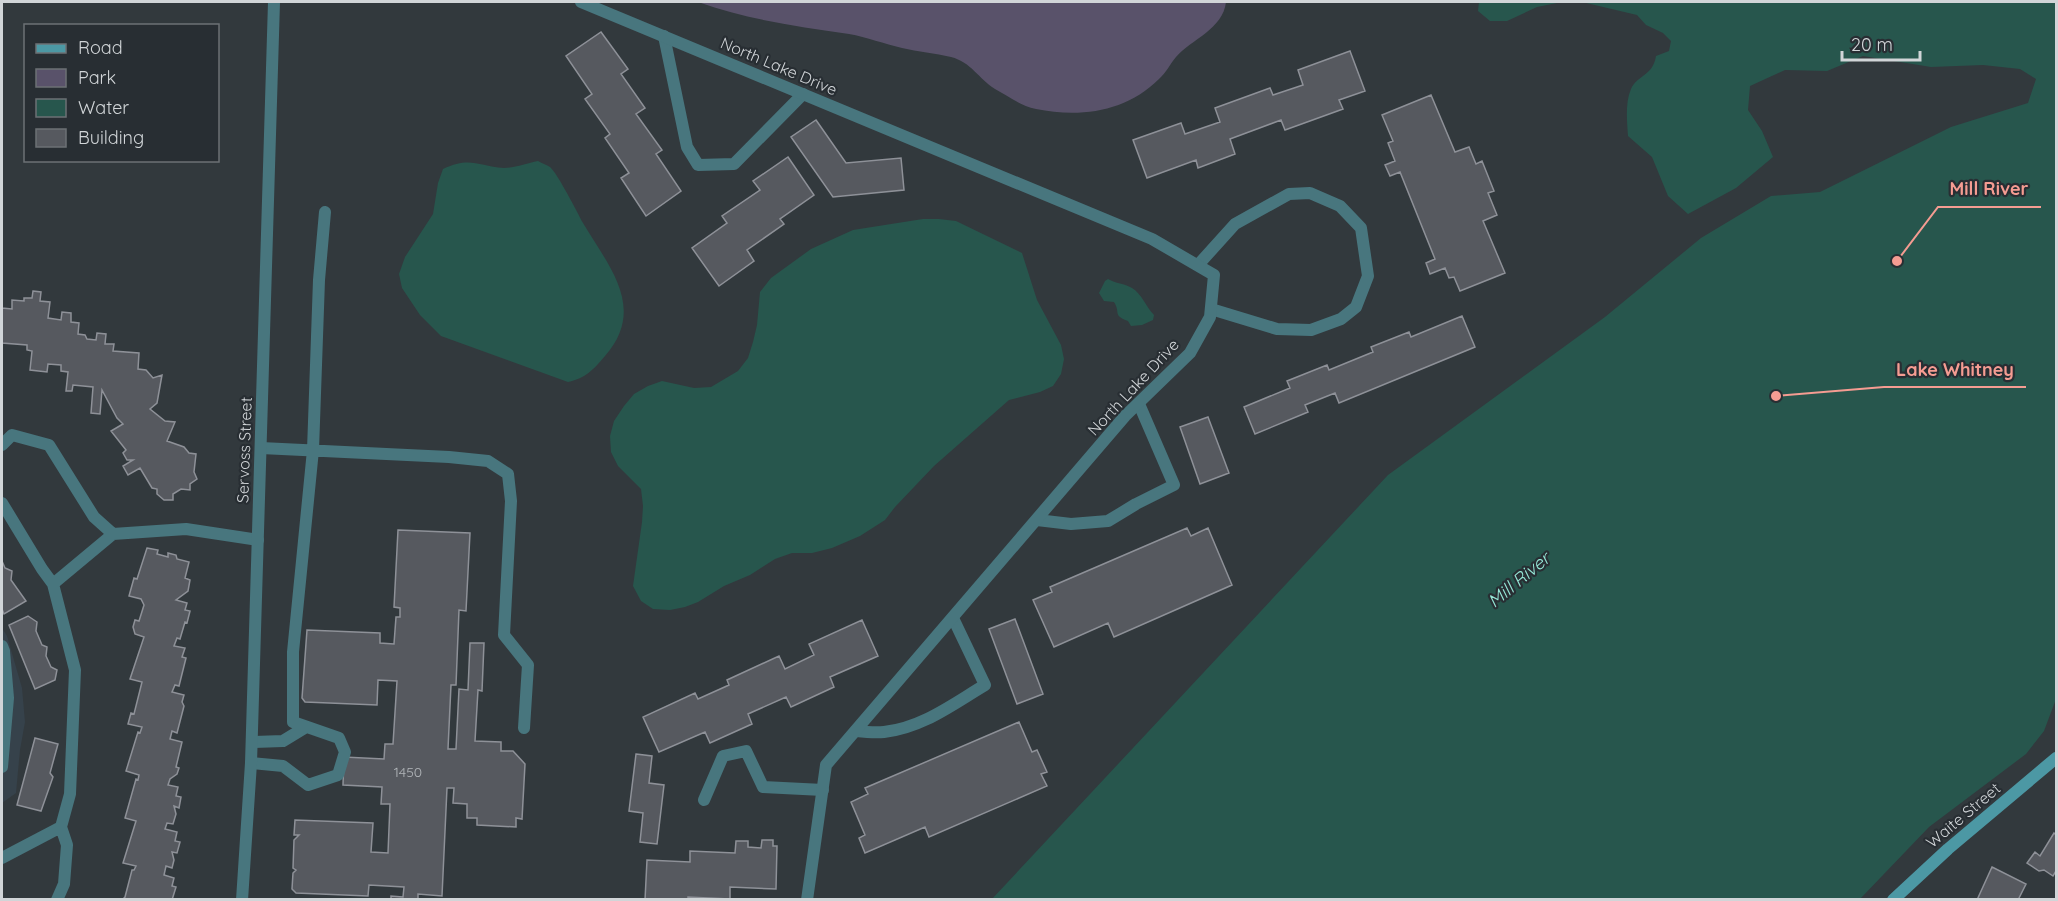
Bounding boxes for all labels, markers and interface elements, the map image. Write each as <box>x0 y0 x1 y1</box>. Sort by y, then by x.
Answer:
legend <box>24 24 219 162</box>
scale bar <box>1842 24 1920 62</box>
street label: North Lake Drive <box>718 32 840 100</box>
text: 20 m <box>1851 33 1893 56</box>
text: Road <box>78 36 123 59</box>
text: Park <box>78 66 116 89</box>
text: Water <box>78 96 129 119</box>
text: Building <box>78 126 144 149</box>
callout: Mill River <box>1938 171 2041 207</box>
text: Mill River <box>1950 177 2029 200</box>
street label: North Lake Drive <box>1083 335 1183 439</box>
callout: Lake Whitney <box>1884 351 2026 387</box>
text: Lake Whitney <box>1896 358 2014 381</box>
street label: Servoss Street <box>232 397 256 503</box>
water label: Mill River <box>1483 546 1556 612</box>
house number: 1450 <box>394 763 422 781</box>
street label: Waite Street <box>1922 778 2004 852</box>

